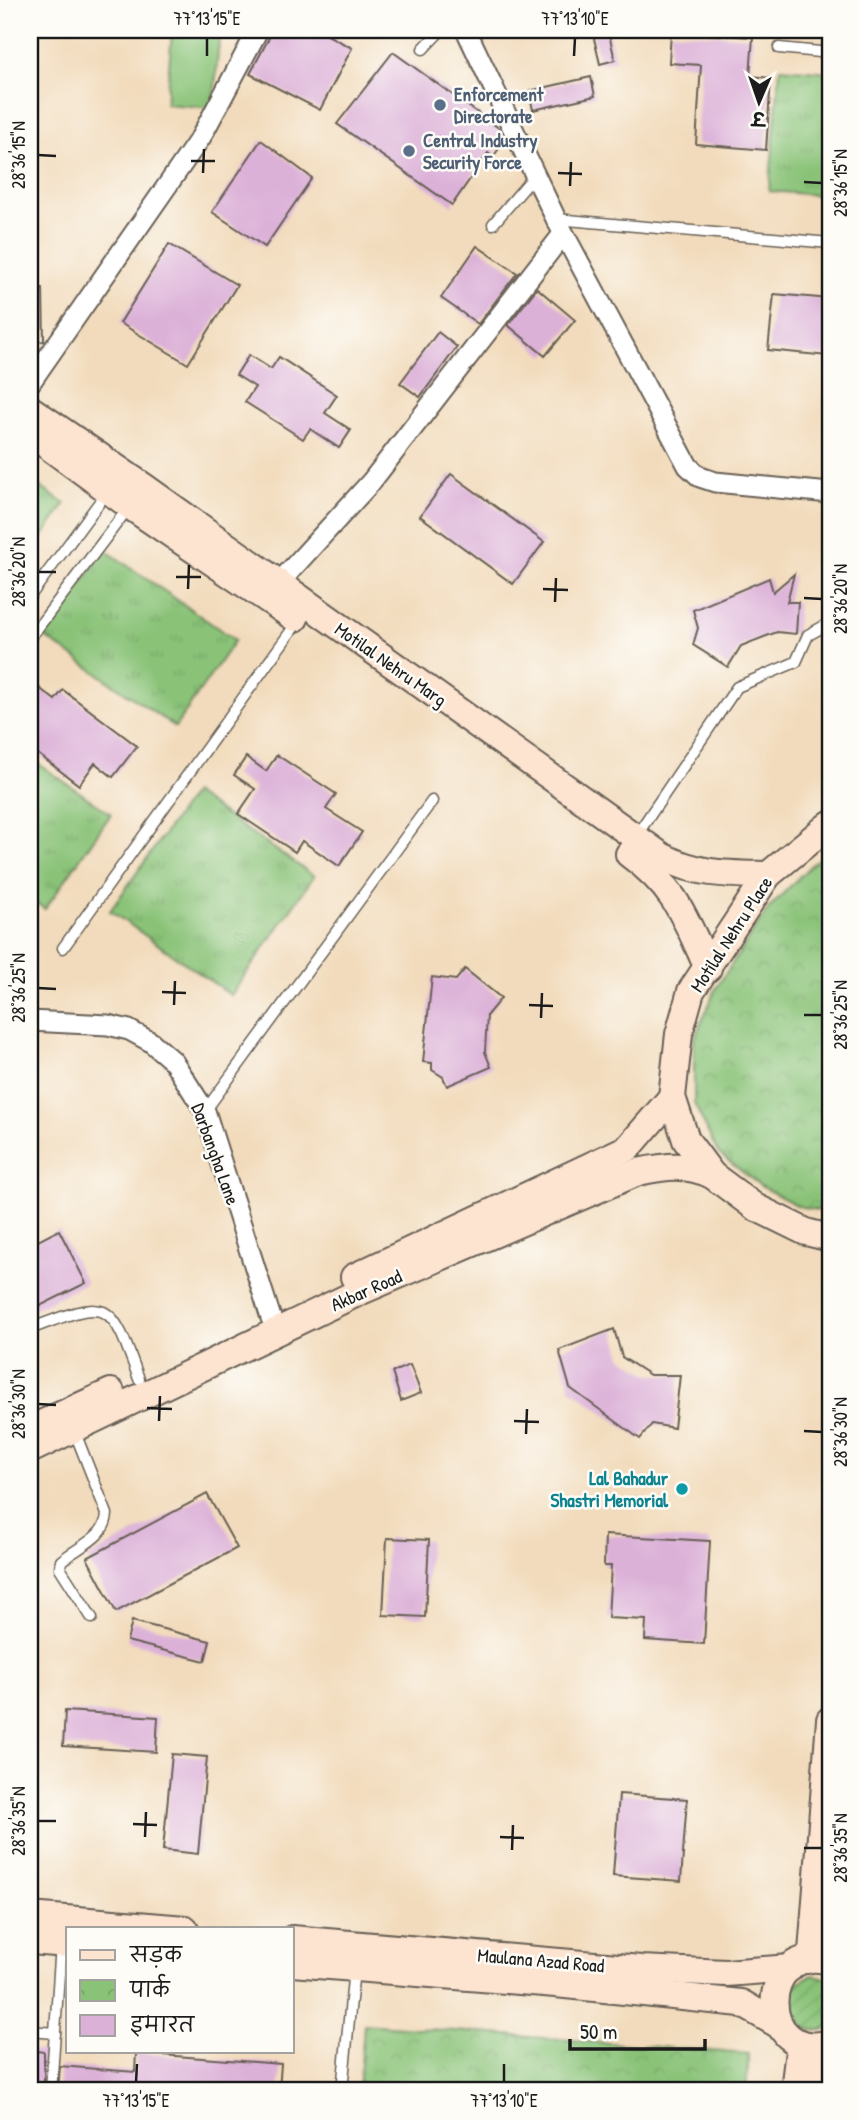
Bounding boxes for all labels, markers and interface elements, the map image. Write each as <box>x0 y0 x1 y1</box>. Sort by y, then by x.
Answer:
text: 77°13'15"E <box>173 6 241 31</box>
text: 77°13'10"E <box>541 6 609 31</box>
north arrow <box>724 66 794 136</box>
place label: Enforcement Directorate <box>454 81 545 129</box>
marker: Enforcement Directorate <box>432 97 448 113</box>
text: उ <box>749 106 767 132</box>
text: 28°36'15"N <box>6 121 31 189</box>
place label: Central Industry Security Force <box>423 127 538 176</box>
marker: Central Industry Security Force <box>401 143 417 159</box>
text: 28°36'15"N <box>828 149 853 217</box>
text: 28°36'20"N <box>6 537 31 607</box>
text: 28°36'20"N <box>828 564 853 634</box>
street label: Motilal Nehru Marg <box>330 616 452 712</box>
street label: Motilal Nehru Place <box>684 871 778 997</box>
text: 28°36'25"N <box>6 953 31 1023</box>
text: 28°36'25"N <box>828 980 853 1050</box>
street label: Darbangha Lane <box>186 1099 247 1209</box>
street label: Akbar Road <box>326 1263 406 1317</box>
text: 28°36'30"N <box>6 1369 31 1439</box>
text: 28°36'30"N <box>828 1397 853 1467</box>
place label: Lal Bahadur Shastri Memorial <box>551 1465 669 1513</box>
marker: Lal Bahadur Shastri Memorial <box>674 1481 690 1497</box>
text: 28°36'35"N <box>6 1786 31 1856</box>
text: 28°36'35"N <box>828 1813 853 1883</box>
legend <box>66 1927 294 2054</box>
text: सड़क <box>129 1940 183 1969</box>
street label: Maulana Azad Road <box>477 1942 606 1979</box>
text: पार्क <box>129 1973 171 2004</box>
scale bar <box>570 2008 704 2052</box>
text: इमारत <box>130 2010 196 2039</box>
text: 50 m <box>580 2017 617 2046</box>
text: 77°13'15"E <box>102 2088 170 2113</box>
text: 77°13'10"E <box>470 2088 538 2113</box>

